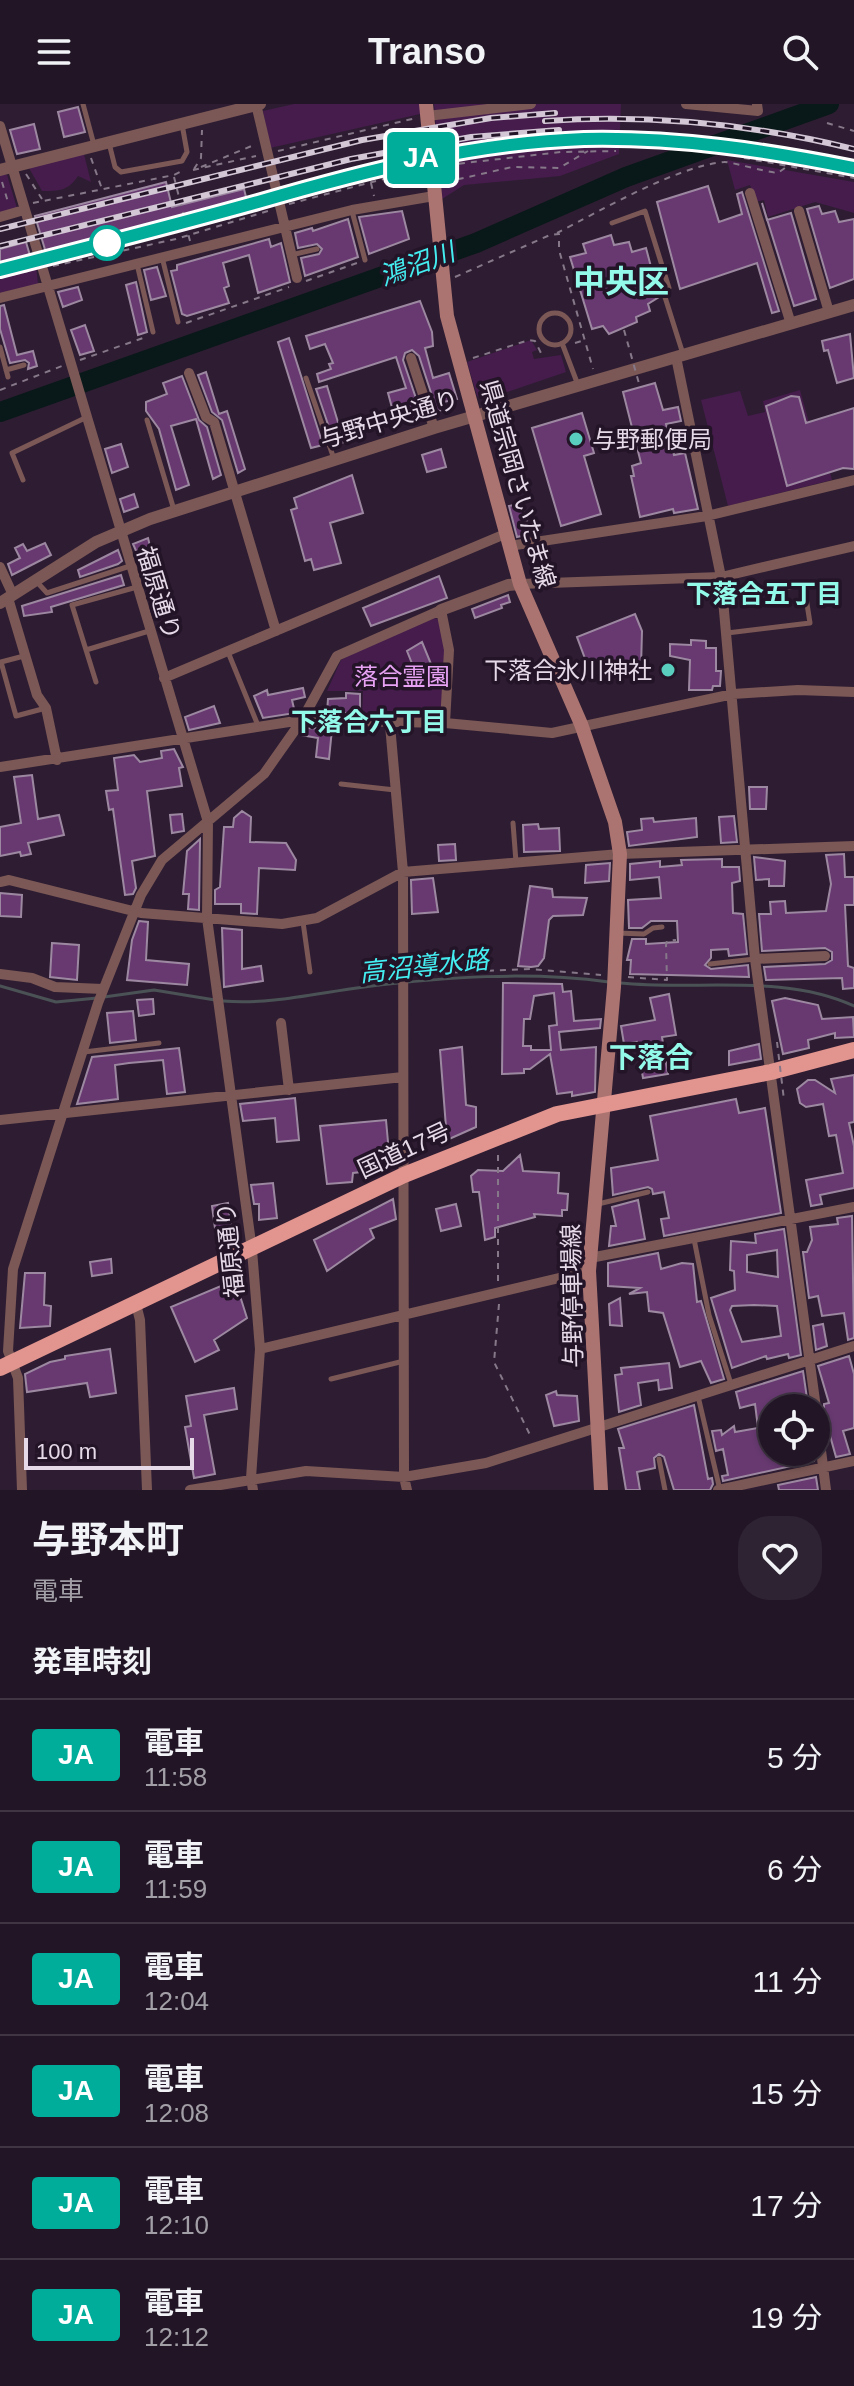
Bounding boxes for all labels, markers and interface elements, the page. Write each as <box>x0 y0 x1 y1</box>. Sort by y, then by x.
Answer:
icon: menu <box>32 30 76 74</box>
icon: search <box>778 30 822 74</box>
text: Transo <box>368 31 486 72</box>
line badge: JA <box>385 132 457 184</box>
text: JA <box>403 142 439 173</box>
unlabelled marker <box>90 226 124 260</box>
water label: 鴻沼川 <box>375 236 462 291</box>
district label: 中央区 <box>573 264 669 300</box>
street label: 県道宗岡さいたま線 <box>475 377 561 591</box>
street label: 与野中央通り <box>316 385 462 453</box>
place label: 与野郵便局 <box>592 426 712 453</box>
marker: 与野郵便局 <box>567 430 585 448</box>
street label: 福原通り <box>132 543 186 643</box>
district label: 下落合五丁目 <box>686 579 842 609</box>
place label: 下落合氷川神社 <box>484 657 652 684</box>
marker: 下落合氷川神社 <box>659 661 677 679</box>
park label: 落合霊園 <box>354 663 450 690</box>
district label: 下落合六丁目 <box>291 707 447 737</box>
water label: 高沼導水路 <box>358 944 492 988</box>
district label: 下落合 <box>609 1042 693 1073</box>
street label: 国道17号 <box>354 1117 454 1183</box>
street label: 福原通り <box>212 1201 248 1299</box>
street label: 与野停車場線 <box>557 1224 587 1368</box>
map controls <box>758 1394 830 1466</box>
button: locate <box>758 1394 830 1466</box>
scale bar <box>24 1434 194 1470</box>
text: 100 m <box>36 1439 97 1464</box>
button: heart <box>738 1516 822 1600</box>
text: 与野本町 <box>32 1519 184 1561</box>
text: 電車 <box>32 1576 84 1606</box>
text: 発車時刻 <box>32 1645 152 1678</box>
text: 電車 <box>144 1726 204 1759</box>
text: JA <box>58 1739 94 1770</box>
text: 5 分 <box>767 1741 822 1774</box>
text: 11:58 <box>144 1762 207 1792</box>
text: 電車 <box>144 1838 204 1871</box>
text: JA <box>58 1851 94 1882</box>
text: 6 分 <box>767 1853 822 1886</box>
text: 11:59 <box>144 1874 207 1904</box>
text: 電車 <box>144 1950 204 1983</box>
text: JA <box>58 1963 94 1994</box>
text: 11 分 <box>753 1965 822 1998</box>
text: 12:04 <box>144 1986 209 2016</box>
text: 電車 <box>144 2062 204 2095</box>
text: JA <box>58 2075 94 2106</box>
text: 15 分 <box>750 2077 822 2110</box>
text: 12:08 <box>144 2098 209 2128</box>
text: 電車 <box>144 2174 204 2207</box>
text: JA <box>58 2187 94 2218</box>
text: 17 分 <box>750 2189 822 2222</box>
text: 12:10 <box>144 2210 209 2240</box>
text: 電車 <box>144 2286 204 2319</box>
text: JA <box>58 2299 94 2330</box>
text: 19 分 <box>750 2301 822 2334</box>
text: 12:12 <box>144 2322 209 2352</box>

